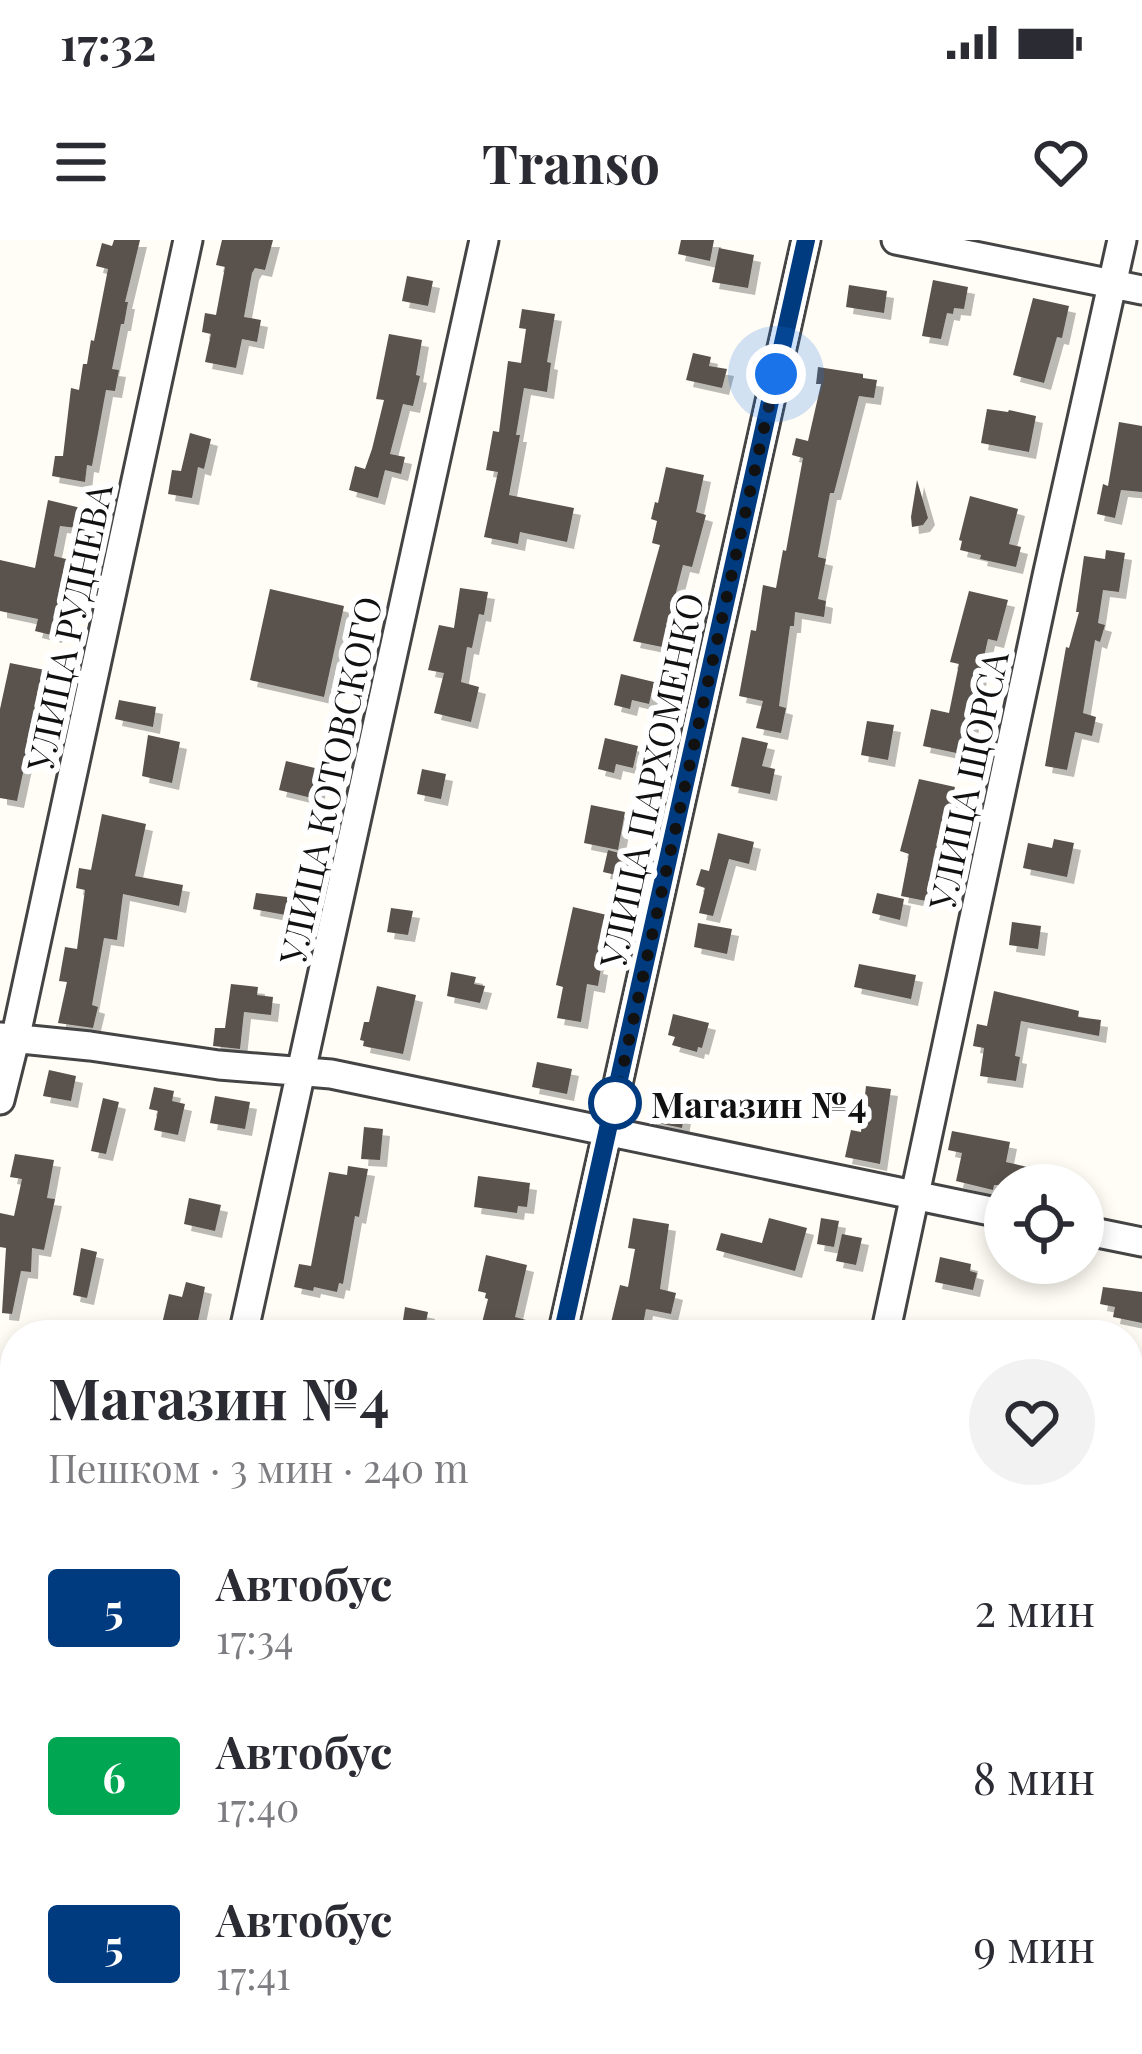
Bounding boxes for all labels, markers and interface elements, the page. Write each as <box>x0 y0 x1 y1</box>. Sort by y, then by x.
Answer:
text: 17:32 <box>60 12 156 72</box>
text: Transo <box>482 126 660 198</box>
icon: menu <box>48 129 114 195</box>
icon: heart <box>1028 129 1094 195</box>
your location <box>746 344 806 404</box>
street label: УЛИЦА РУДНЕВА <box>14 479 122 776</box>
street label: УЛИЦА ПАРХОМЕНКО <box>587 588 713 973</box>
street label: УЛИЦА КОТОВСКОГО <box>266 592 391 969</box>
street label: УЛИЦА ЩОРСА <box>916 646 1018 915</box>
marker: Магазин №4 <box>590 1078 640 1128</box>
place label: Магазин №4 <box>651 1079 867 1127</box>
map controls <box>984 1164 1104 1284</box>
button: locate <box>984 1164 1104 1284</box>
text: Магазин №4 <box>48 1358 390 1434</box>
button: heart <box>969 1359 1095 1485</box>
text: Пешком · 3 мин · 240 m <box>48 1441 469 1493</box>
text: Автобус <box>216 1552 392 1612</box>
text: 2 мин <box>975 1578 1095 1638</box>
text: 5 <box>104 1580 124 1636</box>
text: 17:34 <box>216 1612 294 1664</box>
text: Автобус <box>216 1720 392 1780</box>
text: 8 мин <box>973 1746 1095 1806</box>
text: 6 <box>102 1748 126 1804</box>
text: 17:40 <box>216 1780 299 1832</box>
text: Автобус <box>216 1888 392 1948</box>
text: 9 мин <box>973 1914 1095 1974</box>
text: 5 <box>104 1916 124 1972</box>
text: 17:41 <box>216 1948 290 2000</box>

